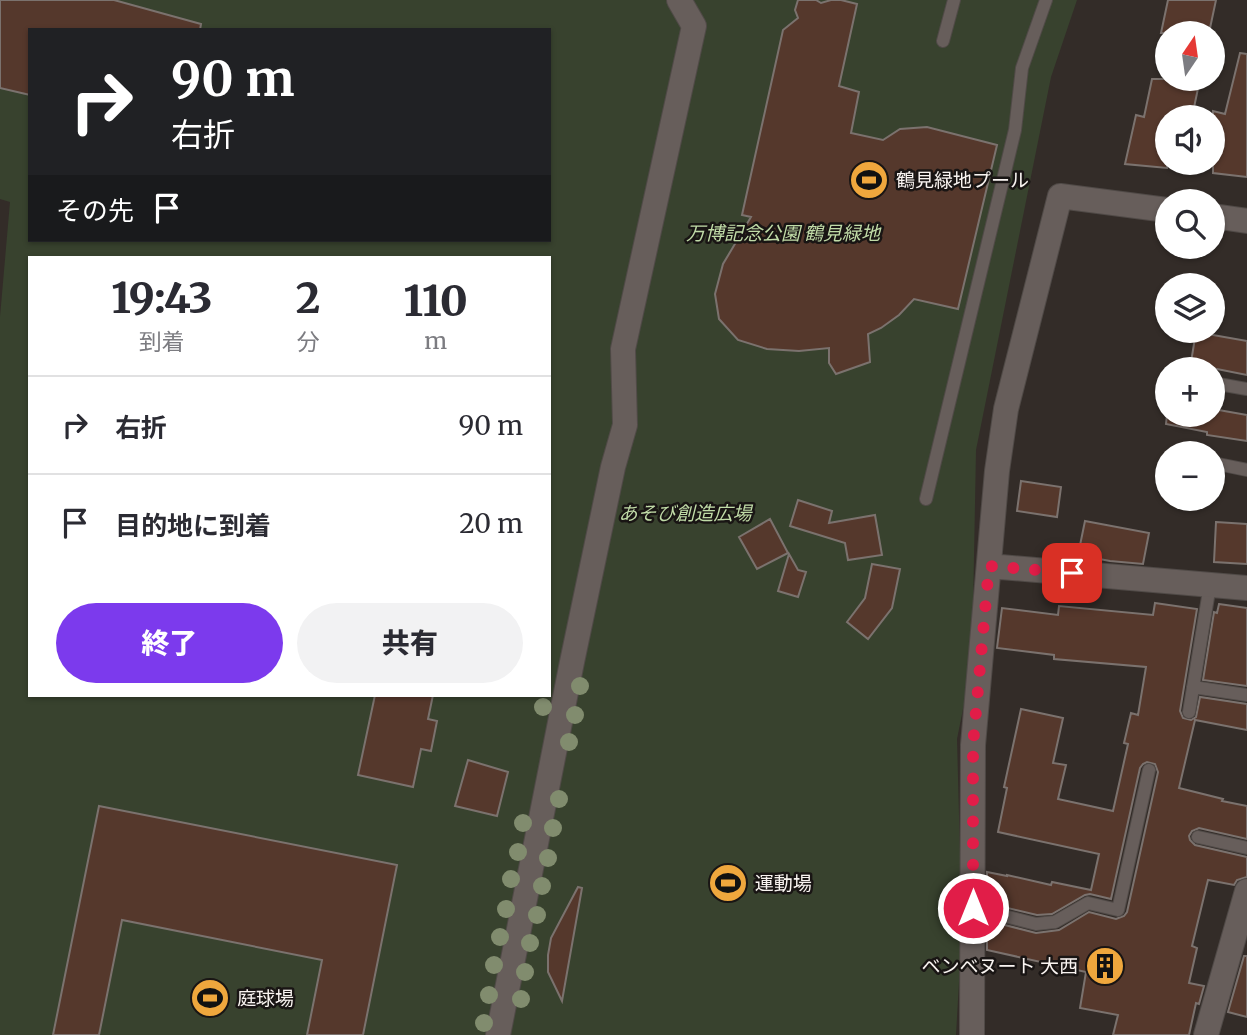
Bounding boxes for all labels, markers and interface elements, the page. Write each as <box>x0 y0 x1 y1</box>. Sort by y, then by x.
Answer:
north arrow <box>1155 21 1225 91</box>
map controls <box>1155 21 1225 511</box>
text: 90 m <box>171 48 295 109</box>
icon: right <box>56 56 147 147</box>
button: sound <box>1155 105 1225 175</box>
text: 右折 <box>171 115 235 155</box>
sports icon: 鶴見緑地プール <box>848 159 890 201</box>
place label: 鶴見緑地プール <box>896 168 1029 192</box>
icon: arrive <box>148 189 186 227</box>
button: search <box>1155 189 1225 259</box>
text: その先 <box>56 194 134 227</box>
park label: 万博記念公園 鶴見緑地 <box>686 221 882 245</box>
text: 19:43 <box>111 272 213 324</box>
text: 2 <box>296 272 320 324</box>
button: layers <box>1155 273 1225 343</box>
text: 110 <box>403 275 468 327</box>
text: m <box>424 326 447 355</box>
text: 到着 <box>139 327 185 356</box>
text: 分 <box>296 327 319 356</box>
button: + <box>1155 357 1225 427</box>
icon: right <box>56 406 94 444</box>
text: 90 m <box>459 409 523 442</box>
text: 右折 <box>115 411 167 444</box>
button: − <box>1155 441 1225 511</box>
park label: あそび創造広場 <box>618 501 753 525</box>
icon: arrive <box>56 504 94 542</box>
text: 20 m <box>459 507 523 540</box>
text: 目的地に到着 <box>115 509 271 542</box>
pin <box>1042 543 1102 603</box>
icon: arrive <box>1053 554 1091 592</box>
button: 終了 <box>56 603 283 683</box>
button: 共有 <box>297 603 523 683</box>
sports icon: 運動場 <box>707 862 749 904</box>
place label: 運動場 <box>755 871 812 895</box>
position arrow <box>936 871 1010 945</box>
building icon: ベンベヌート 大西 <box>1084 945 1126 987</box>
place label: ベンベヌート 大西 <box>921 954 1078 978</box>
sports icon: 庭球場 <box>189 977 231 1019</box>
place label: 庭球場 <box>237 986 294 1010</box>

